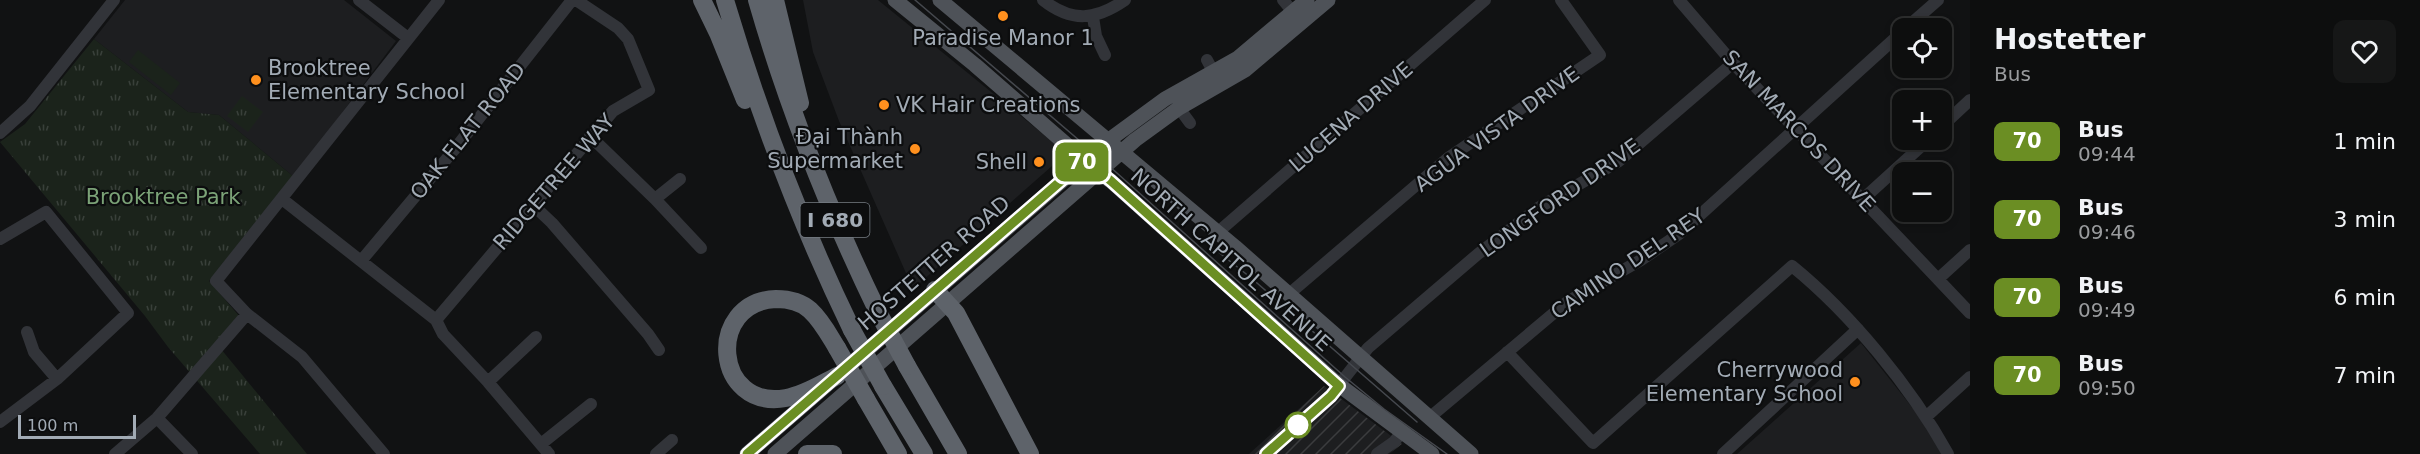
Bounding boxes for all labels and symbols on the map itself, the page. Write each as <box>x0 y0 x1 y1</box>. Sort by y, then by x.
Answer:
marker: Paradise Manor 1 <box>996 9 1010 23</box>
place label: Paradise Manor 1 <box>912 26 1094 50</box>
street label: SAN MARCOS DRIVE <box>1718 45 1880 217</box>
place label: Brooktree Elementary School <box>268 56 465 104</box>
street label: LUCENA DRIVE <box>1285 57 1417 177</box>
street label: OAK FLAT ROAD <box>406 58 530 204</box>
street label: AGUA VISTA DRIVE <box>1410 61 1584 197</box>
marker: Brooktree Elementary School <box>249 73 263 87</box>
place label: VK Hair Creations <box>896 93 1080 117</box>
marker: VK Hair Creations <box>877 98 891 112</box>
street label: RIDGETREE WAY <box>488 109 620 255</box>
place label: Đại Thành Supermarket <box>767 125 903 173</box>
street label: LONGFORD DRIVE <box>1475 134 1645 262</box>
marker: Đại Thành Supermarket <box>908 142 922 156</box>
line badge: 70 <box>1055 142 1109 182</box>
place label: Shell <box>976 150 1027 174</box>
marker: Shell <box>1032 155 1046 169</box>
street label: NORTH CAPITOL AVENUE <box>1126 164 1336 356</box>
park label: Brooktree Park <box>86 185 241 209</box>
street label: HOSTETTER ROAD <box>853 191 1015 335</box>
road number: I 680 <box>800 203 870 237</box>
street label: CAMINO DEL REY <box>1546 203 1710 324</box>
place label: Cherrywood Elementary School <box>1646 358 1843 406</box>
marker: Cherrywood Elementary School <box>1848 375 1862 389</box>
scale bar <box>18 412 136 440</box>
unlabelled marker <box>1285 412 1311 438</box>

